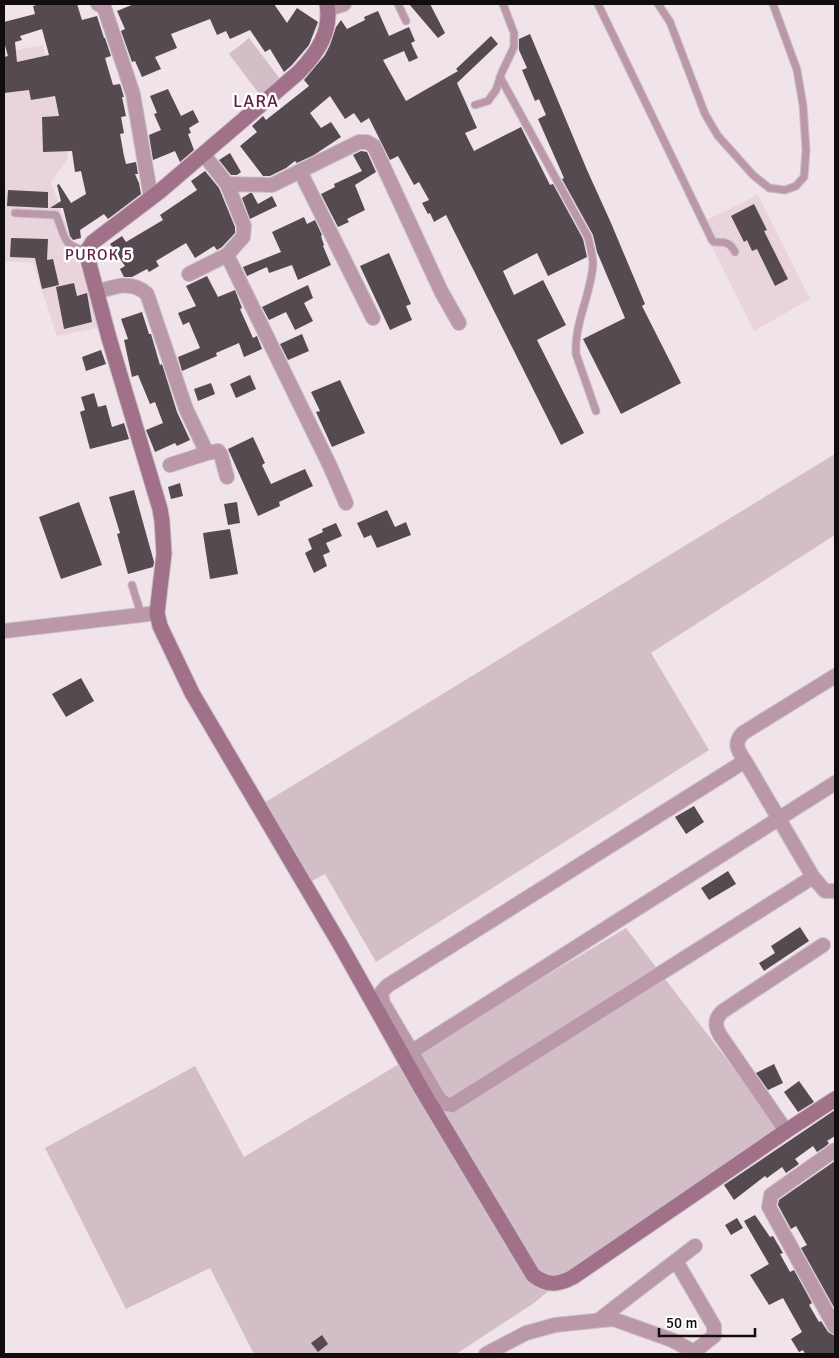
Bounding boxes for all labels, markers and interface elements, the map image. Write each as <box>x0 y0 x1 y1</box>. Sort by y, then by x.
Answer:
district label: LARA <box>233 90 279 112</box>
district label: PUROK 5 <box>65 245 133 265</box>
scale bar <box>659 1306 755 1338</box>
text: 50 m <box>666 1314 697 1332</box>

